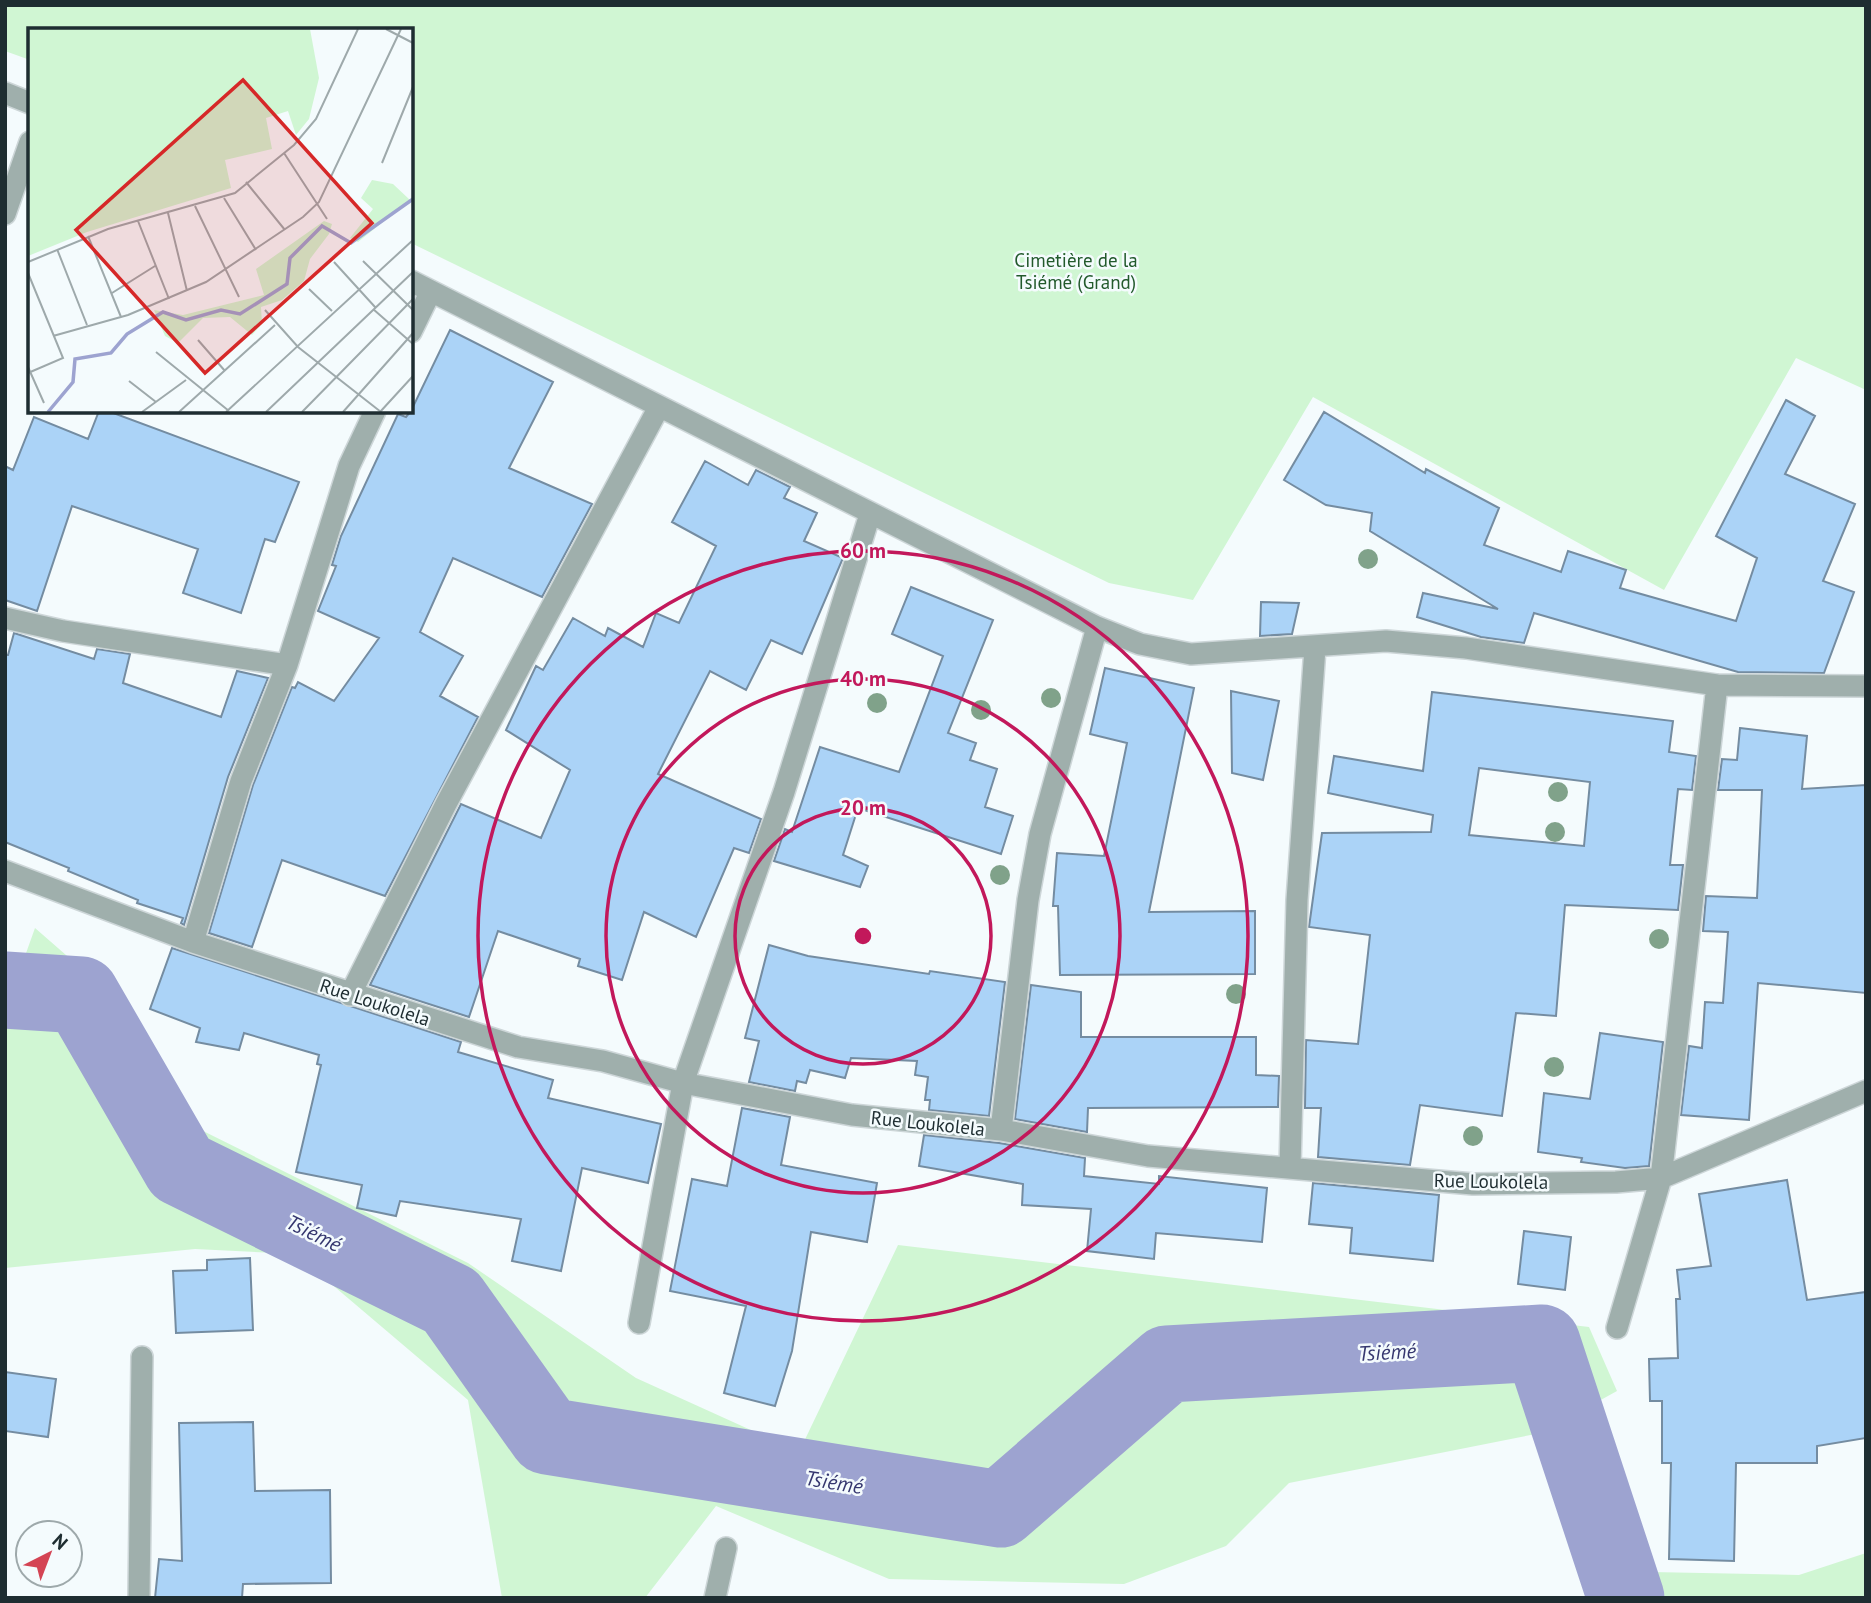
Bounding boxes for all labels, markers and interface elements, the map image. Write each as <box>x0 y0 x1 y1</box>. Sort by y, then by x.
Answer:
inset map <box>28 28 413 413</box>
park label: Cimetière de la Tsiémé (Grand) <box>1014 248 1138 294</box>
text: 60 m <box>840 537 886 564</box>
text: 40 m <box>840 665 886 692</box>
text: 20 m <box>840 794 886 821</box>
centre of rings <box>851 924 875 948</box>
street label: Rue Loukolela <box>317 973 433 1031</box>
street label: Rue Loukolela <box>870 1105 986 1141</box>
street label: Rue Loukolela <box>1434 1168 1548 1194</box>
water label: Tsiémé <box>282 1208 346 1258</box>
water label: Tsiémé <box>1357 1337 1417 1367</box>
water label: Tsiémé <box>803 1464 865 1500</box>
north arrow <box>14 1519 84 1589</box>
text: N <box>48 1528 73 1554</box>

